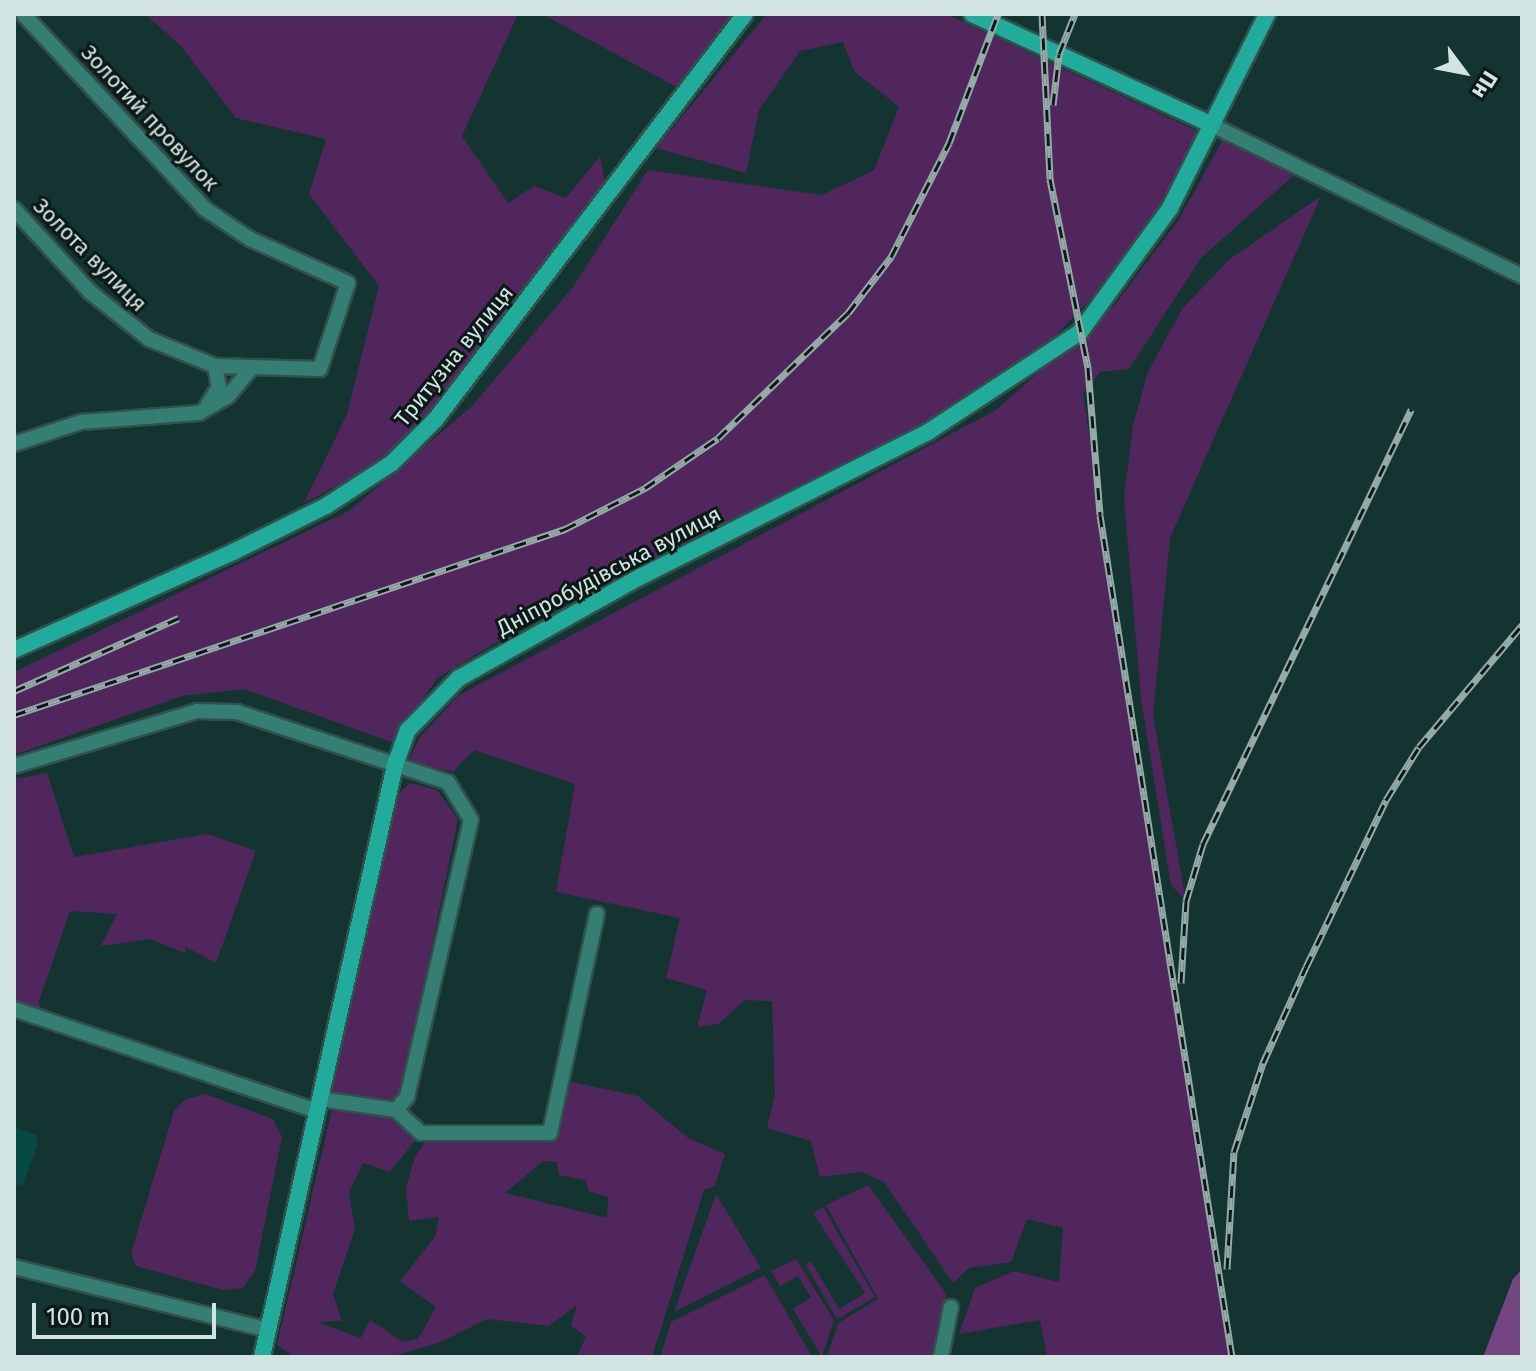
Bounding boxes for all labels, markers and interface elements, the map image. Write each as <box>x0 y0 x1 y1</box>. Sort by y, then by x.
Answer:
north arrow <box>1424 32 1504 112</box>
street label: Золотий провулок <box>76 40 224 196</box>
text: Пн <box>1466 66 1504 104</box>
street label: Золота вулиця <box>28 193 152 317</box>
street label: Тритузна вулиця <box>389 280 519 432</box>
street label: Дніпробудівська вулиця <box>492 501 726 641</box>
scale bar <box>36 1287 220 1337</box>
text: 100 m <box>46 1303 110 1331</box>

